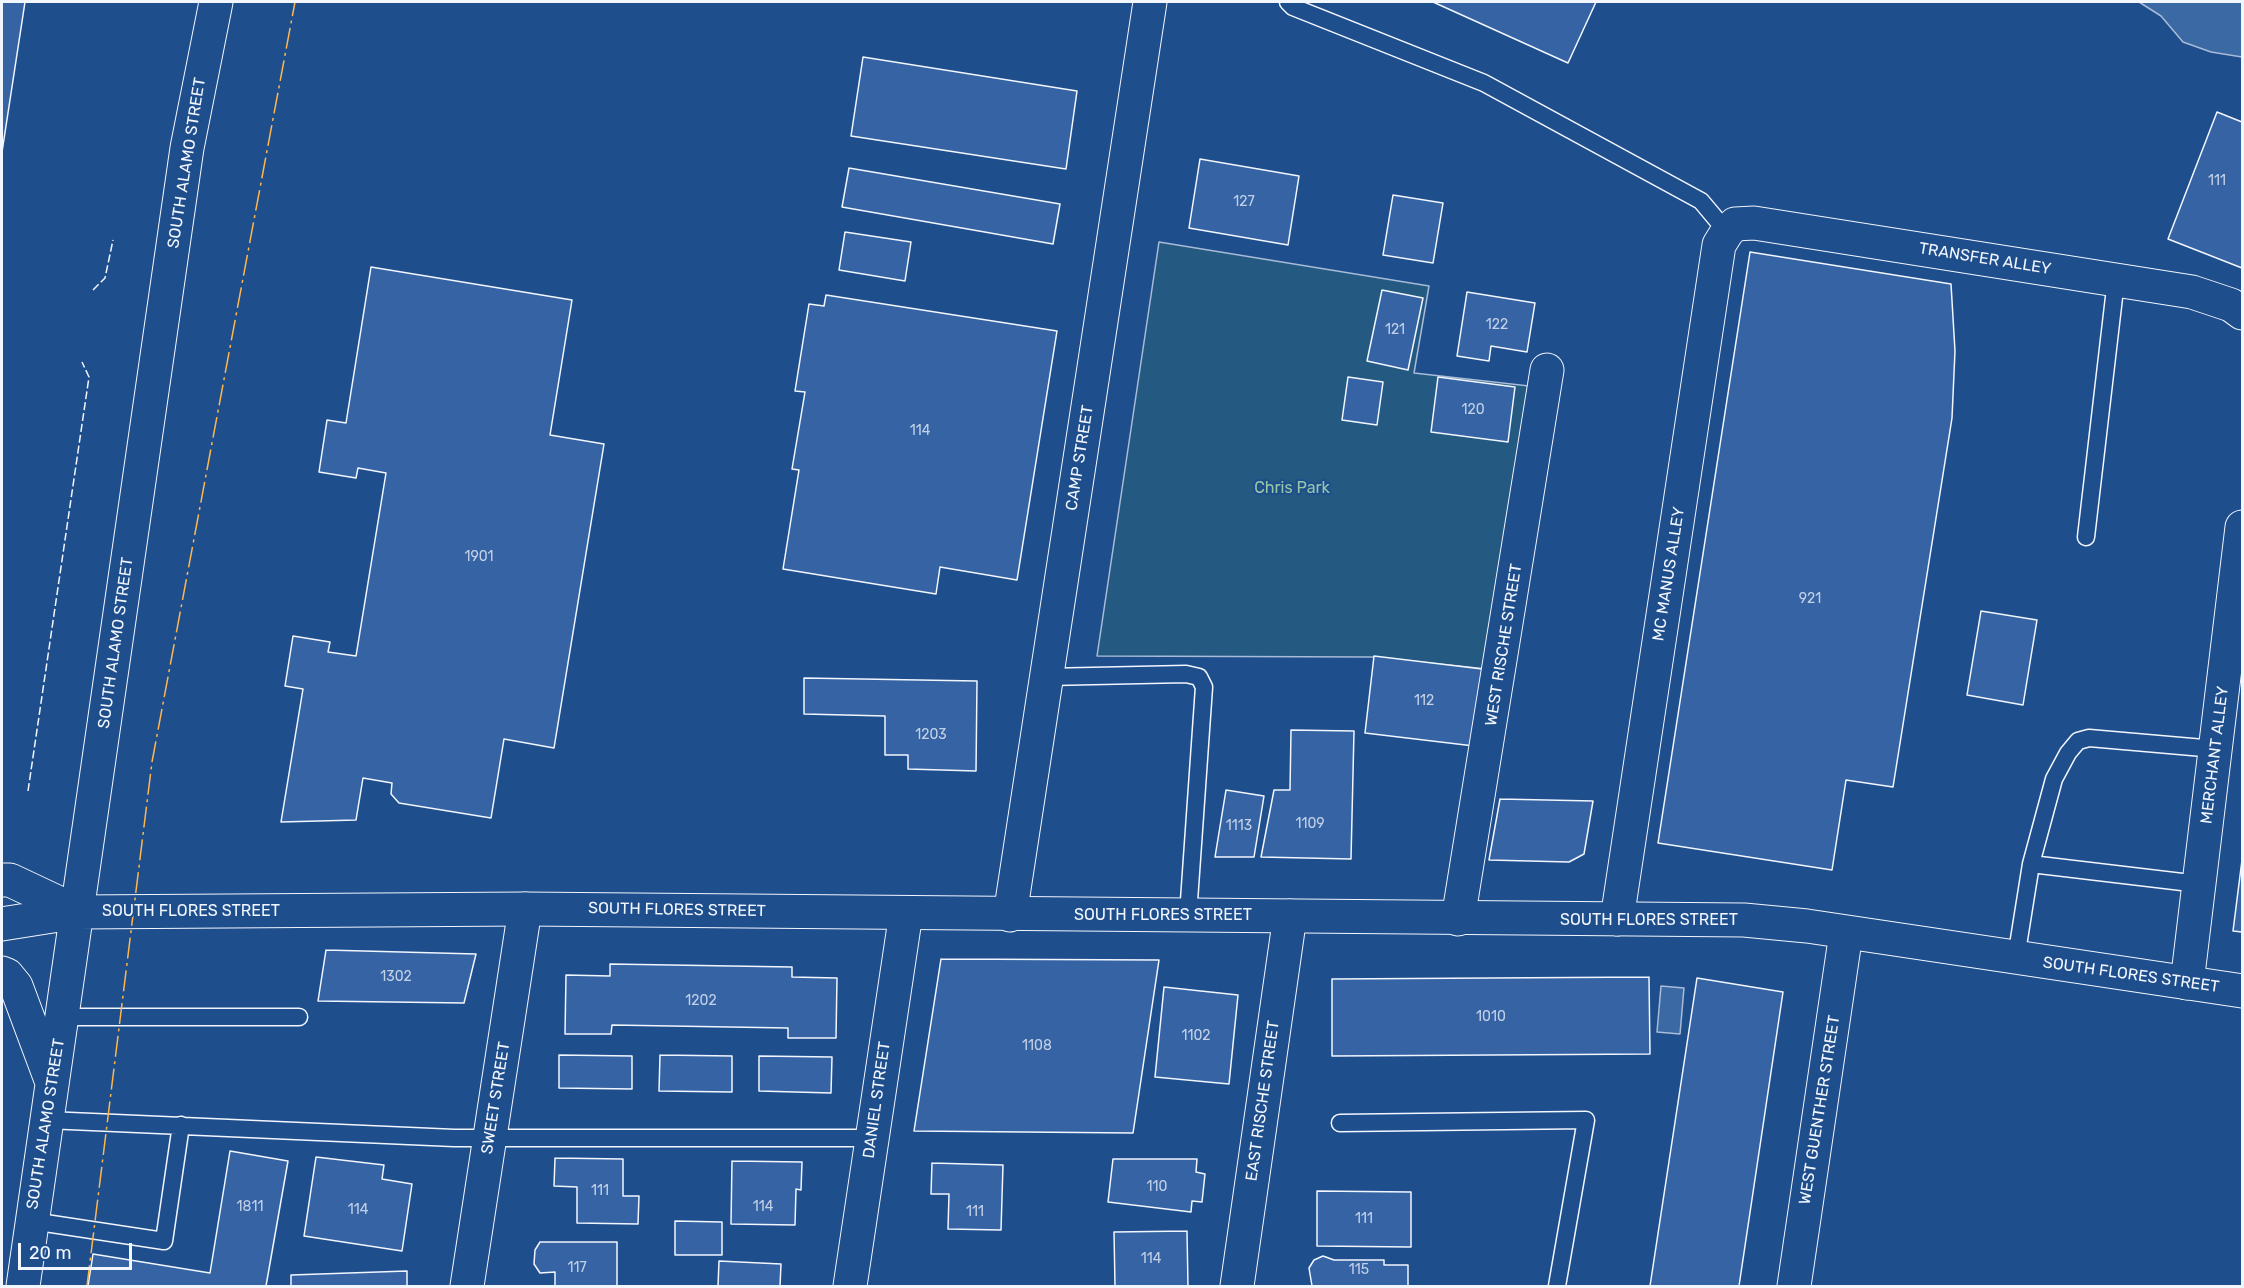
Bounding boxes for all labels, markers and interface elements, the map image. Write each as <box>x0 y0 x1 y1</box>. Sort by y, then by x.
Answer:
street label: SOUTH ALAMO STREET <box>164 76 210 250</box>
house number: 111 <box>2208 173 2226 189</box>
house number: 127 <box>1233 194 1255 210</box>
street label: TRANSFER ALLEY <box>1917 239 2053 279</box>
house number: 122 <box>1486 317 1508 333</box>
house number: 121 <box>1385 322 1405 338</box>
house number: 120 <box>1461 402 1485 418</box>
street label: CAMP STREET <box>1062 404 1098 512</box>
house number: 114 <box>910 423 930 439</box>
park label: Chris Park <box>1254 478 1330 498</box>
street label: MC MANUS ALLEY <box>1649 505 1689 643</box>
house number: 1901 <box>464 549 494 565</box>
street label: SOUTH ALAMO STREET <box>94 556 138 730</box>
street label: WEST RISCHE STREET <box>1482 562 1526 728</box>
house number: 921 <box>1799 591 1821 607</box>
street label: MERCHANT ALLEY <box>2197 685 2233 825</box>
house number: 112 <box>1414 693 1434 709</box>
house number: 1203 <box>915 727 947 743</box>
house number: 1109 <box>1295 816 1325 832</box>
house number: 1113 <box>1226 818 1252 834</box>
street label: SOUTH FLORES STREET <box>588 899 766 921</box>
street label: SOUTH FLORES STREET <box>102 901 280 921</box>
street label: SOUTH FLORES STREET <box>1074 905 1252 925</box>
street label: SOUTH FLORES STREET <box>1560 910 1738 930</box>
street label: SOUTH FLORES STREET <box>2042 953 2220 997</box>
house number: 1302 <box>380 969 412 985</box>
house number: 1202 <box>685 993 717 1009</box>
house number: 1010 <box>1476 1009 1506 1025</box>
street label: WEST GUENTHER STREET <box>1796 1014 1844 1206</box>
street label: EAST RISCHE STREET <box>1242 1019 1284 1183</box>
house number: 1102 <box>1181 1028 1211 1044</box>
street label: SOUTH ALAMO STREET <box>23 1037 69 1211</box>
house number: 1108 <box>1022 1038 1052 1054</box>
street label: SWEET STREET <box>478 1040 514 1156</box>
street label: DANIEL STREET <box>859 1040 895 1160</box>
house number: 110 <box>1147 1179 1167 1195</box>
house number: 111 <box>591 1183 609 1199</box>
house number: 1811 <box>237 1199 263 1215</box>
house number: 114 <box>753 1199 773 1215</box>
house number: 114 <box>348 1202 368 1218</box>
house number: 111 <box>966 1204 984 1220</box>
house number: 111 <box>1355 1211 1373 1227</box>
scale bar <box>21 1231 135 1269</box>
text: 20 m <box>29 1242 71 1264</box>
house number: 114 <box>1141 1251 1161 1267</box>
house number: 117 <box>567 1260 587 1276</box>
house number: 115 <box>1349 1262 1369 1278</box>

